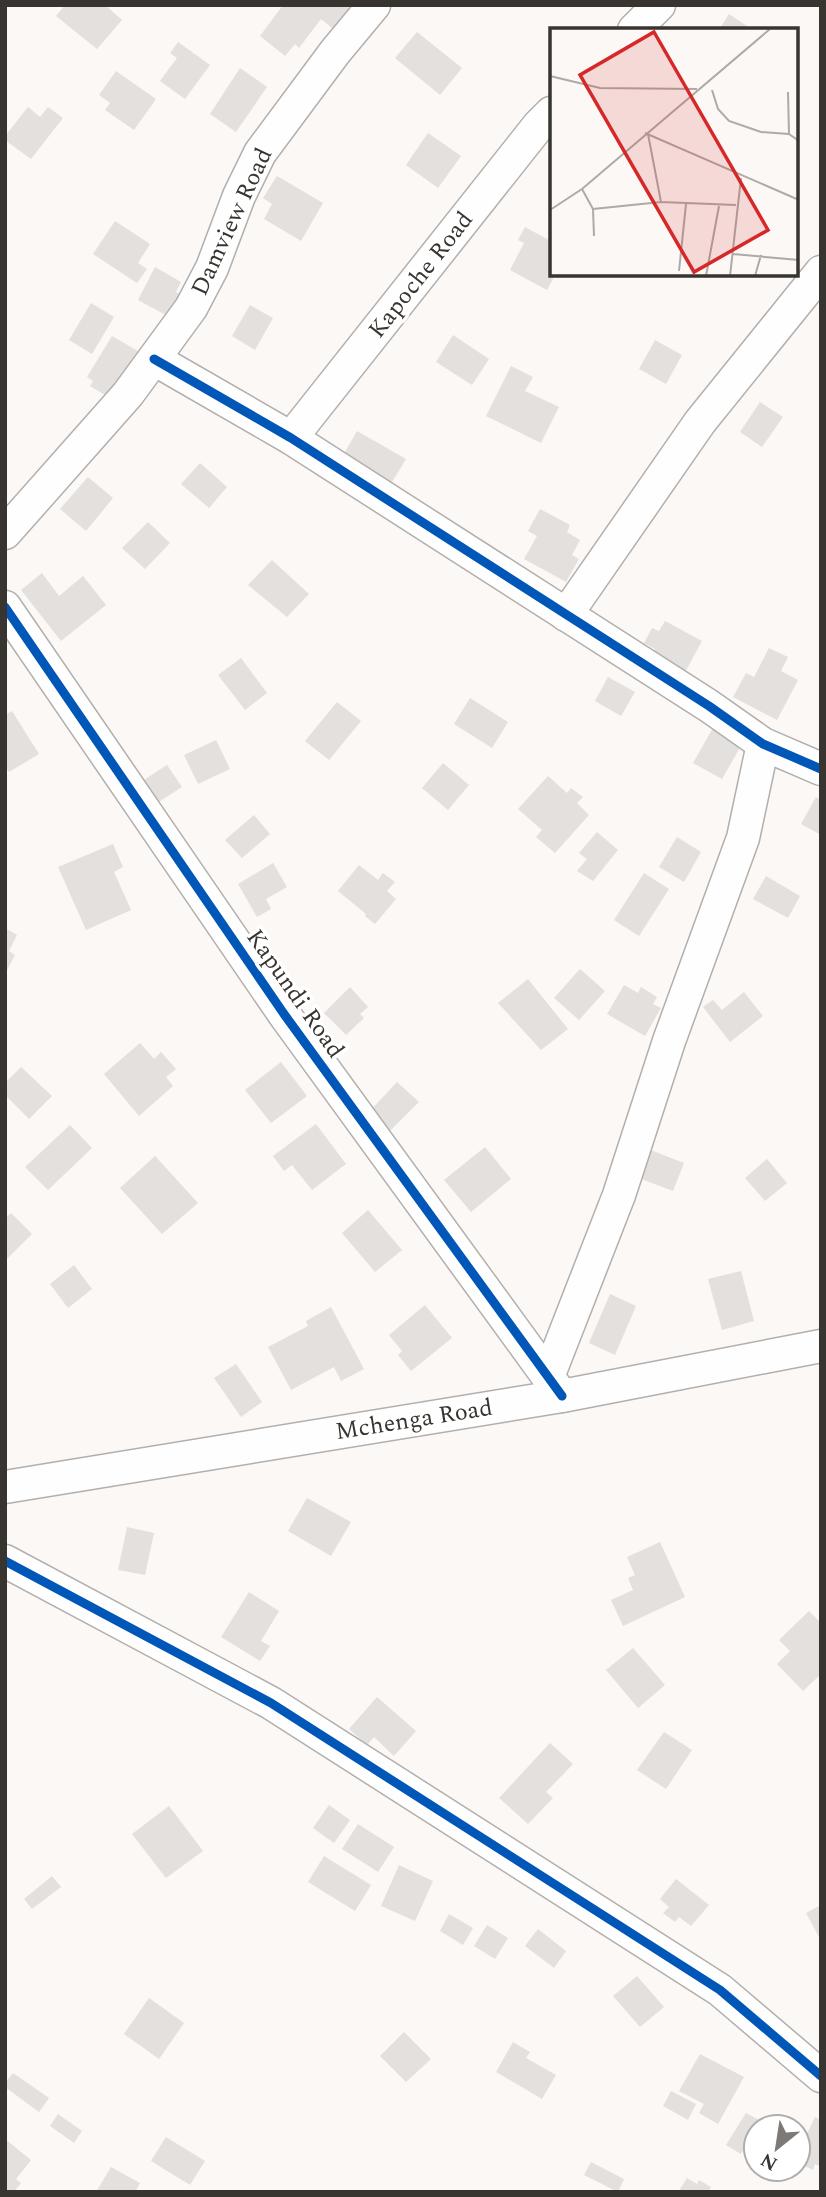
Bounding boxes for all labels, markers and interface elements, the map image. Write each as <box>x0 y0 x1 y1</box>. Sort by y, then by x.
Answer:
inset map <box>550 28 798 276</box>
street label: Damview Road <box>182 142 282 302</box>
street label: Kapoche Road <box>360 204 482 346</box>
street label: Kapundi Road <box>237 922 353 1066</box>
street label: Mchenga Road <box>333 1390 495 1450</box>
north arrow <box>742 2113 812 2183</box>
text: N <box>755 2145 783 2178</box>

